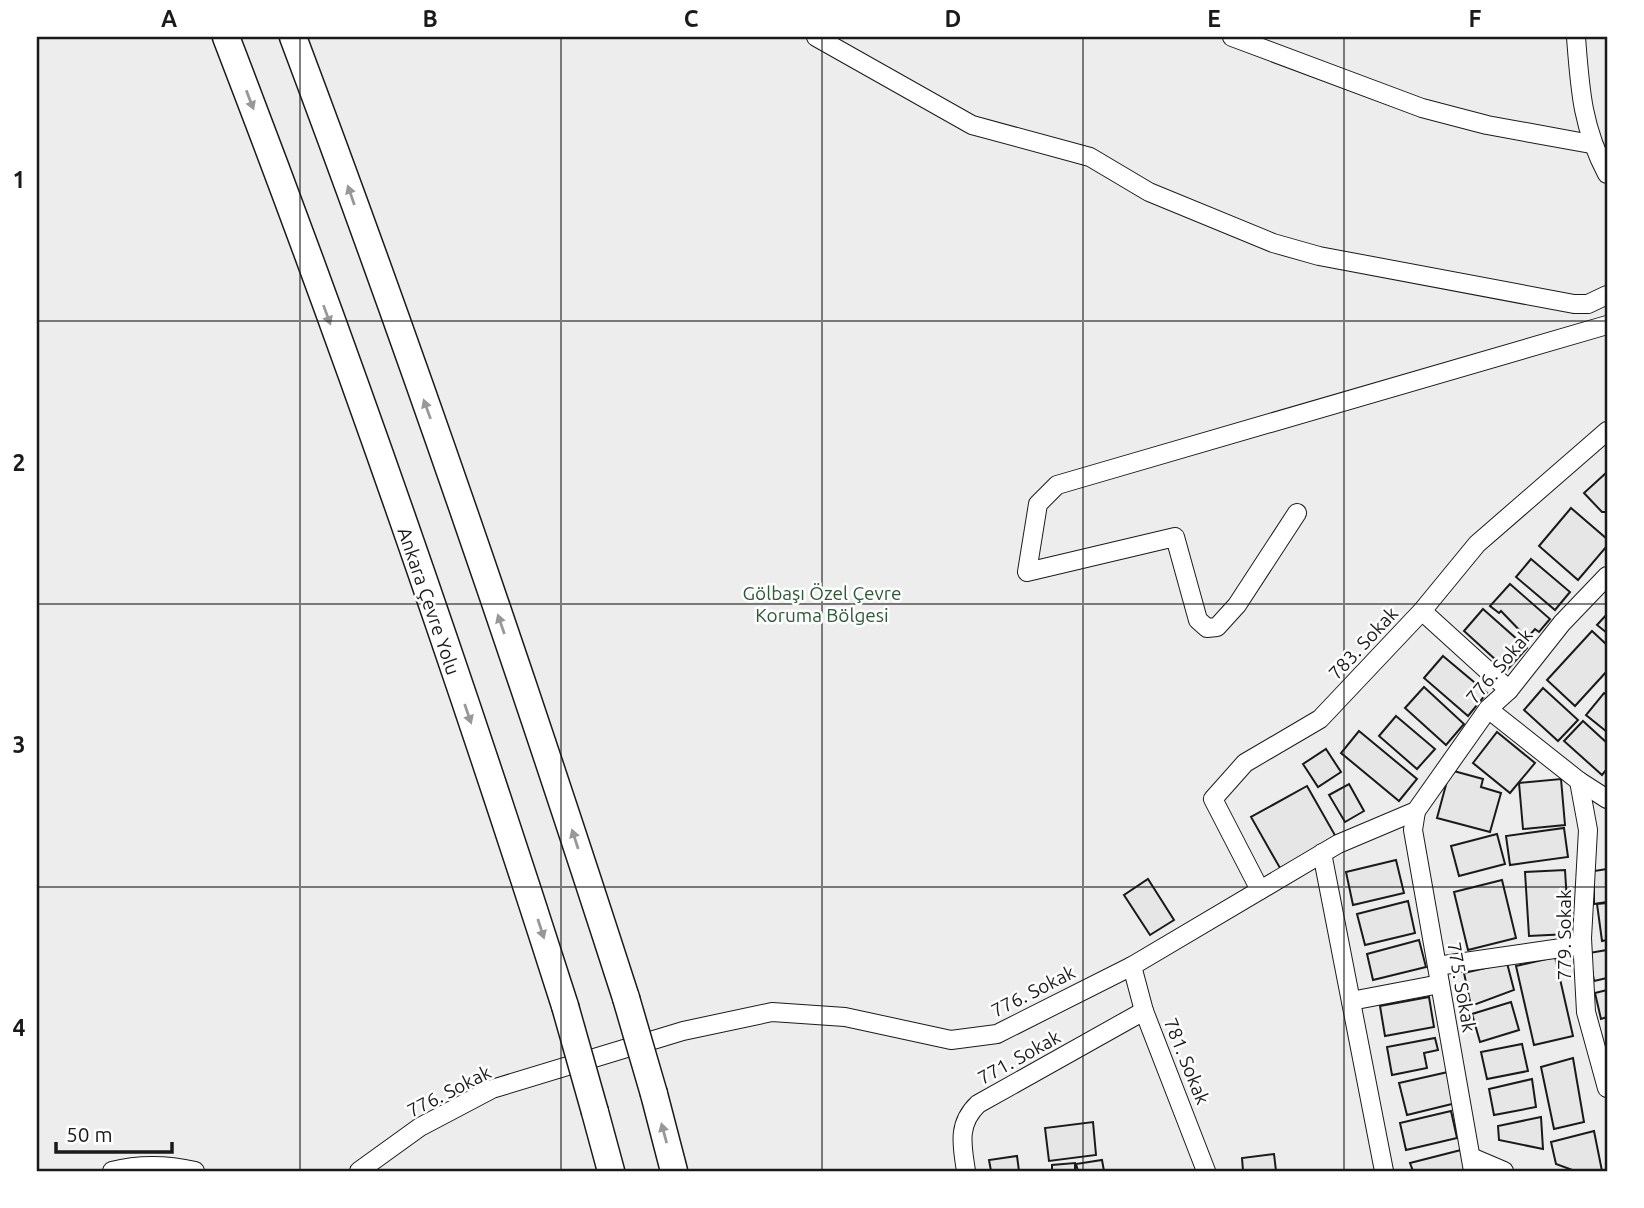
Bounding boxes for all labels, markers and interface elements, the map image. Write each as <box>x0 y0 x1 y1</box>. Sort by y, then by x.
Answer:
text: A <box>161 6 177 31</box>
text: B <box>422 6 438 31</box>
text: C <box>684 6 699 31</box>
text: D <box>945 6 961 31</box>
text: E <box>1207 6 1221 31</box>
text: F <box>1469 6 1482 31</box>
one-way arrow <box>245 90 256 111</box>
text: 1 <box>13 167 25 192</box>
one-way arrow <box>345 184 356 205</box>
one-way arrow <box>322 304 333 325</box>
one-way arrow <box>421 399 432 420</box>
text: 2 <box>13 450 25 475</box>
street label: Ankara Çevre Yolu <box>393 524 465 678</box>
park label: Gölbaşı Özel Çevre Koruma Bölgesi <box>743 582 901 626</box>
street label: 783. Sokak <box>1324 602 1402 684</box>
one-way arrow <box>495 614 506 635</box>
street label: 776. Sokak <box>1461 624 1537 708</box>
one-way arrow <box>463 703 474 724</box>
text: 3 <box>13 732 25 757</box>
one-way arrow <box>569 829 580 850</box>
street label: 779. Sokak <box>1553 889 1575 981</box>
one-way arrow <box>536 919 547 940</box>
street label: 775. Sokak <box>1443 940 1481 1034</box>
street label: 776. Sokak <box>987 960 1079 1022</box>
text: 4 <box>13 1015 26 1040</box>
street label: 781. Sokak <box>1160 1015 1214 1108</box>
street label: 771. Sokak <box>974 1025 1065 1089</box>
street label: 776. Sokak <box>403 1060 495 1122</box>
scale bar <box>56 1110 172 1154</box>
one-way arrow <box>658 1121 669 1143</box>
text: 50 m <box>66 1122 113 1146</box>

